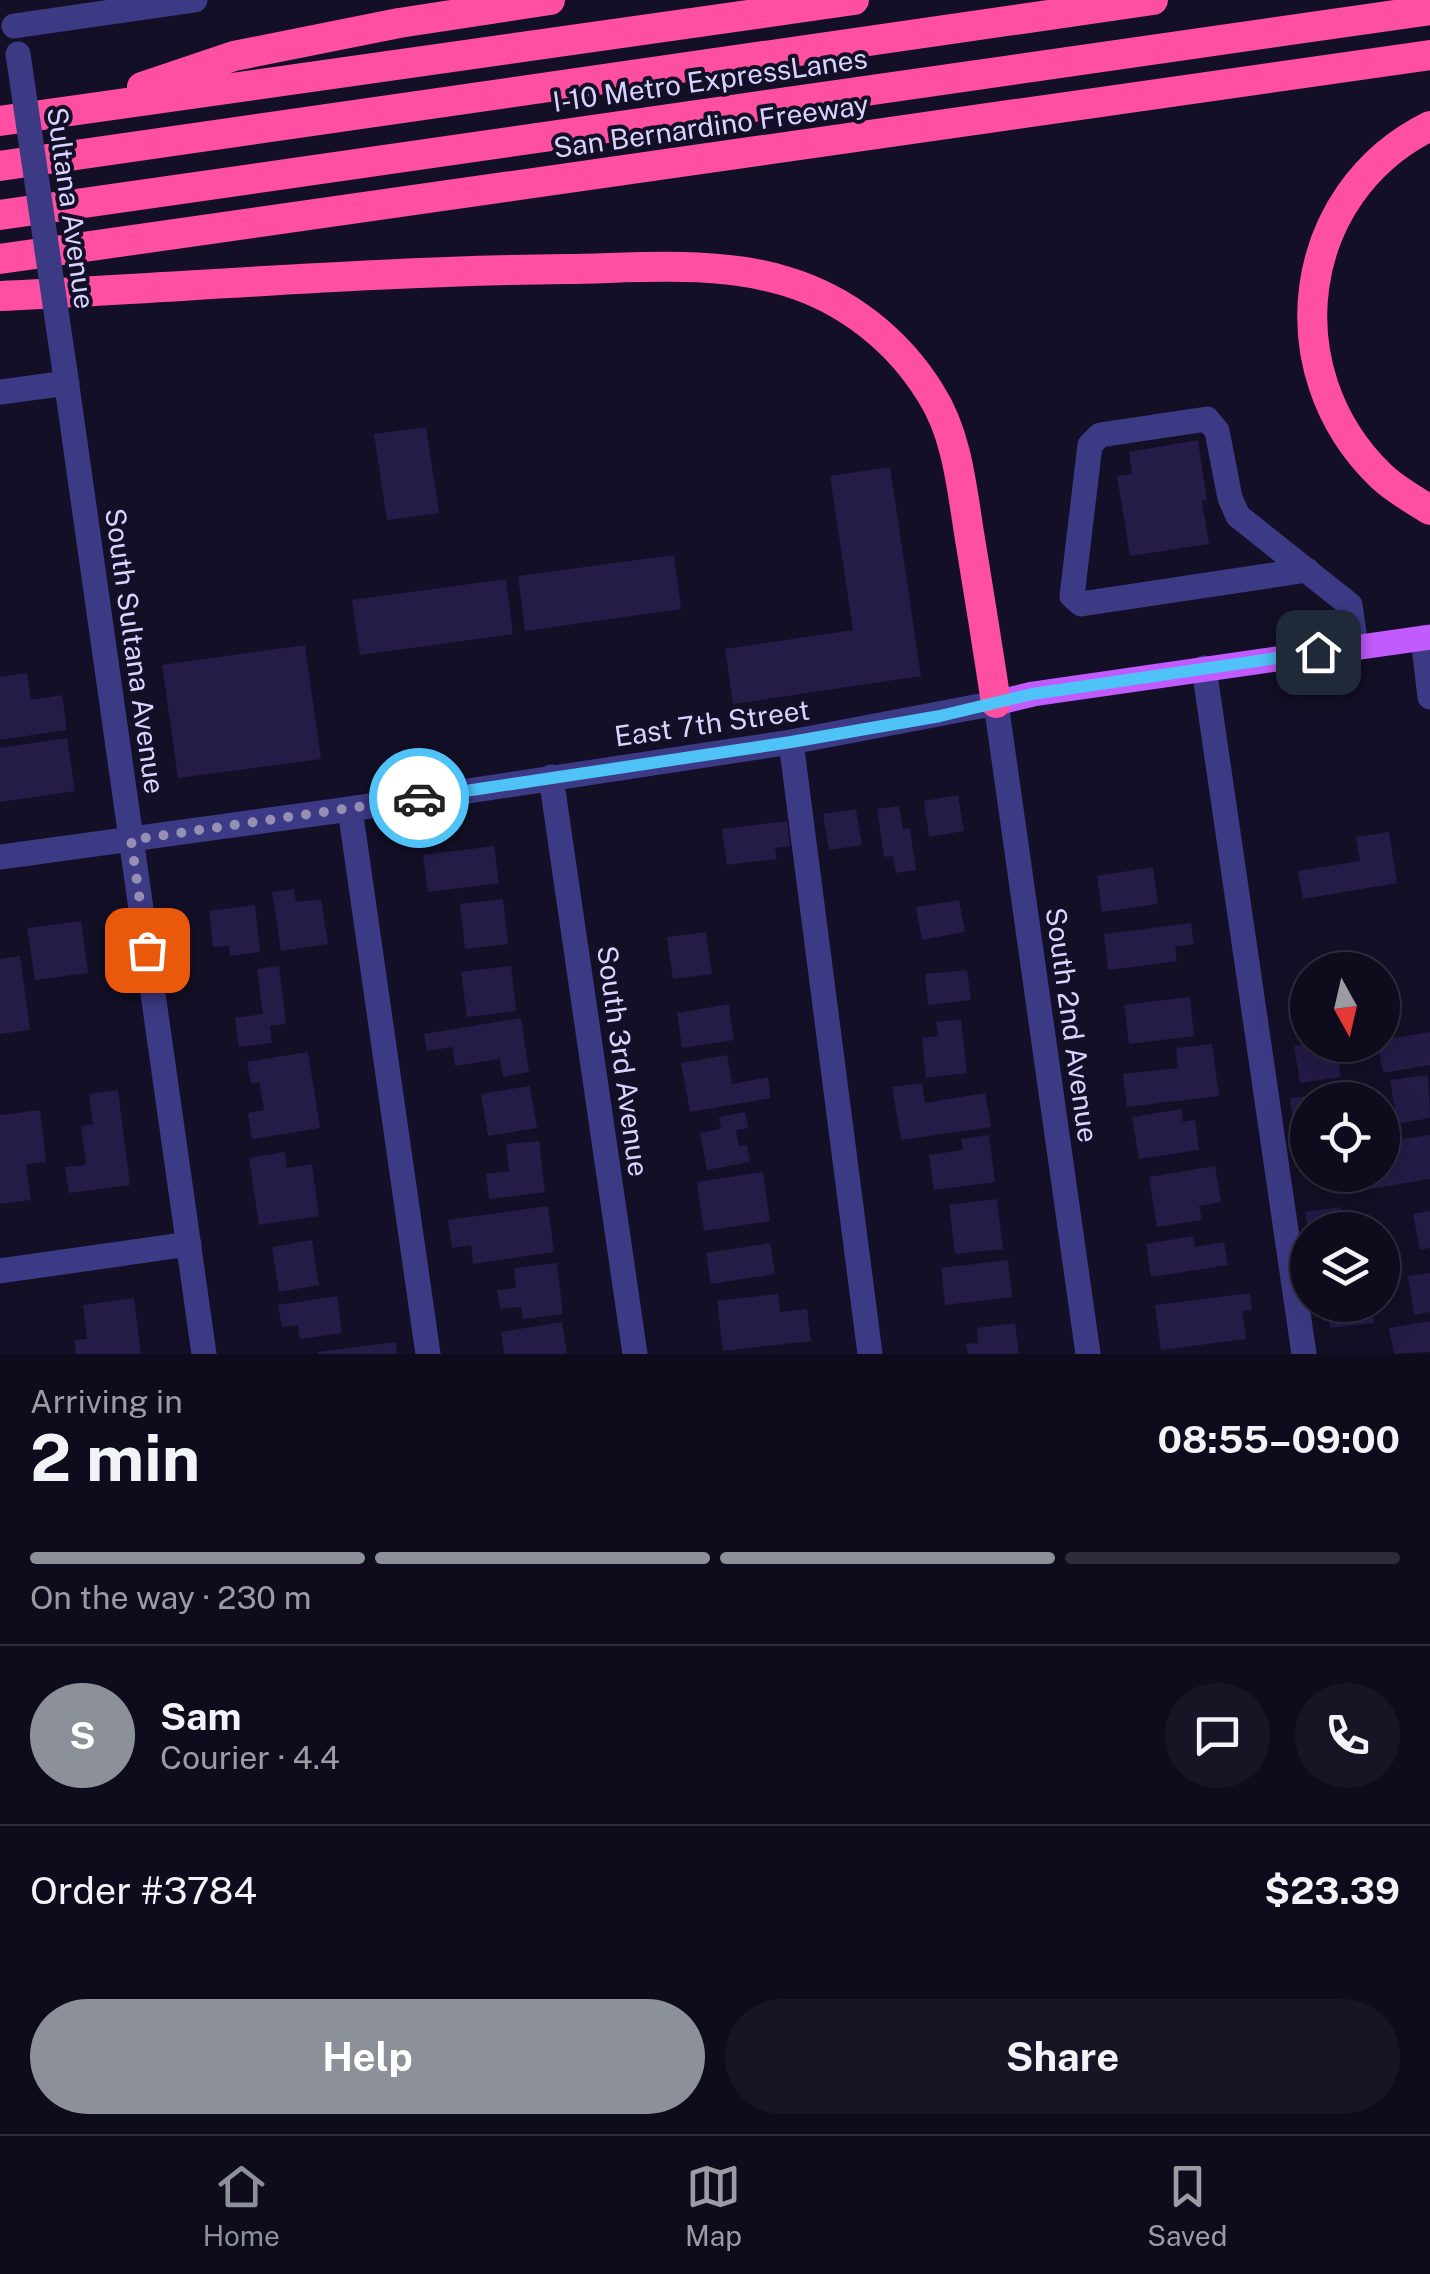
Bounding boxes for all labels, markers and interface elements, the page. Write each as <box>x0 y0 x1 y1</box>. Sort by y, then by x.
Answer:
street label: I-10 Metro ExpressLanes <box>551 41 869 118</box>
street label: San Bernardino Freeway <box>551 87 871 164</box>
street label: Sultana Avenue <box>41 105 102 311</box>
street label: South Sultana Avenue <box>99 506 172 796</box>
pin <box>1276 610 1361 695</box>
icon: home <box>1291 625 1346 680</box>
street label: East 7th Street <box>612 692 812 753</box>
courier <box>369 748 469 848</box>
icon: car <box>392 771 447 826</box>
street label: South 2nd Avenue <box>1040 905 1105 1145</box>
pin <box>105 908 190 993</box>
icon: bag <box>120 923 175 978</box>
street label: South 3rd Avenue <box>591 943 656 1178</box>
north arrow <box>1290 952 1400 1062</box>
map controls <box>1290 952 1400 1322</box>
button: locate <box>1290 1082 1400 1192</box>
button: layers <box>1290 1212 1400 1322</box>
text: Arriving in <box>30 1383 183 1420</box>
text: 08:55–09:00 <box>1158 1417 1400 1462</box>
text: 2 min <box>30 1419 200 1496</box>
text: On the way · 230 m <box>30 1579 311 1616</box>
button: chat <box>1165 1683 1270 1788</box>
button: phone <box>1295 1683 1400 1788</box>
text: Sam <box>160 1694 242 1739</box>
text: S <box>69 1713 96 1758</box>
text: Courier · 4.4 <box>160 1739 340 1776</box>
text: Order #3784 <box>30 1868 257 1913</box>
text: $23.39 <box>1264 1868 1400 1913</box>
button: Help <box>30 1999 705 2114</box>
button: Share <box>725 1999 1400 2114</box>
tab: Home <box>203 2159 280 2252</box>
tab: Map <box>685 2159 742 2252</box>
tab: Saved <box>1147 2159 1227 2252</box>

